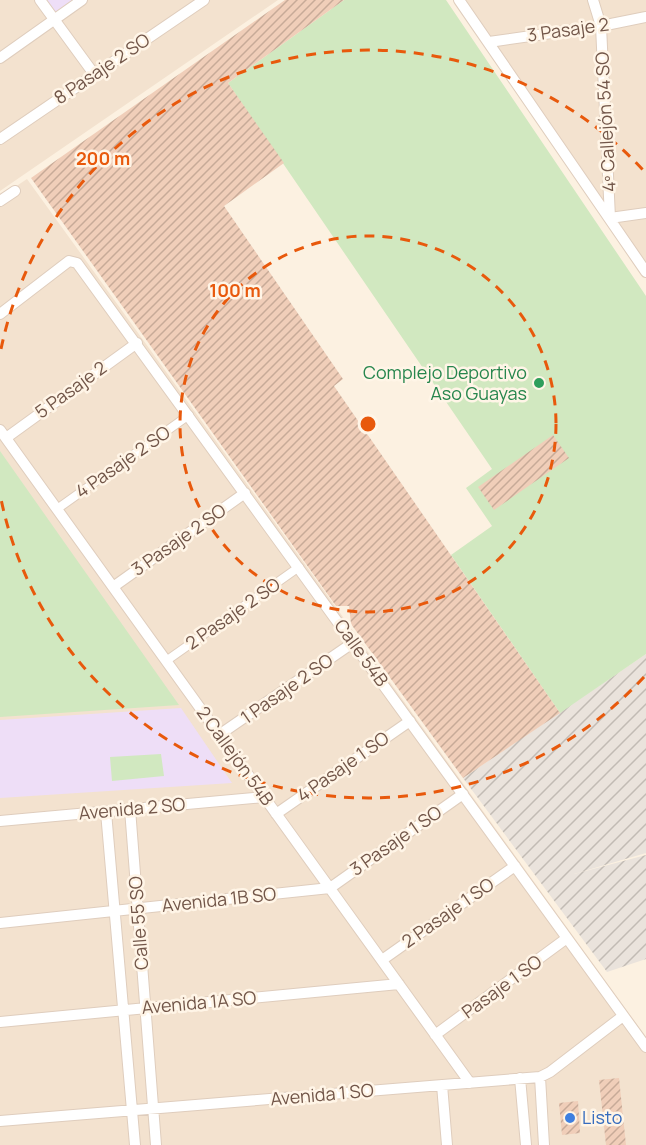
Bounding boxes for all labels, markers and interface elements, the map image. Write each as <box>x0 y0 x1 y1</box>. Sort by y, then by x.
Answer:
street label: 3 Pasaje 2 <box>525 11 610 47</box>
street label: 8 Pasaje 2 SO <box>49 27 154 109</box>
street label: 4º Callejón 54 SO <box>589 51 621 193</box>
text: 200 m <box>76 146 130 170</box>
text: 100 m <box>209 278 261 302</box>
street label: 5 Pasaje 2 <box>30 355 111 423</box>
place label: Complejo Deportivo Aso Guayas <box>363 360 527 405</box>
marker: Complejo Deportivo Aso Guayas <box>532 376 546 390</box>
centre of rings <box>358 414 378 434</box>
street label: 4 Pasaje 2 SO <box>70 420 175 503</box>
street label: 3 Pasaje 2 SO <box>126 498 230 581</box>
street label: 2 Pasaje 2 SO <box>180 572 285 655</box>
street label: Calle 54B <box>329 614 394 691</box>
street label: 1 Pasaje 2 SO <box>236 648 337 729</box>
street label: 2 Callejón 54B <box>192 701 280 810</box>
street label: 4 Pasaje 1 SO <box>292 726 393 807</box>
street label: Avenida 2 SO <box>78 791 186 825</box>
street label: 3 Pasaje 1 SO <box>345 800 446 881</box>
street label: 2 Pasaje 1 SO <box>397 872 498 953</box>
street label: Calle 55 SO <box>123 875 153 971</box>
street label: Avenida 1B SO <box>161 881 277 917</box>
street label: Pasaje 1 SO <box>457 949 546 1023</box>
street label: Avenida 1A SO <box>141 985 257 1019</box>
street label: Avenida 1 SO <box>269 1078 375 1110</box>
place label: Listo <box>582 1105 622 1129</box>
marker: Listo <box>563 1111 577 1125</box>

